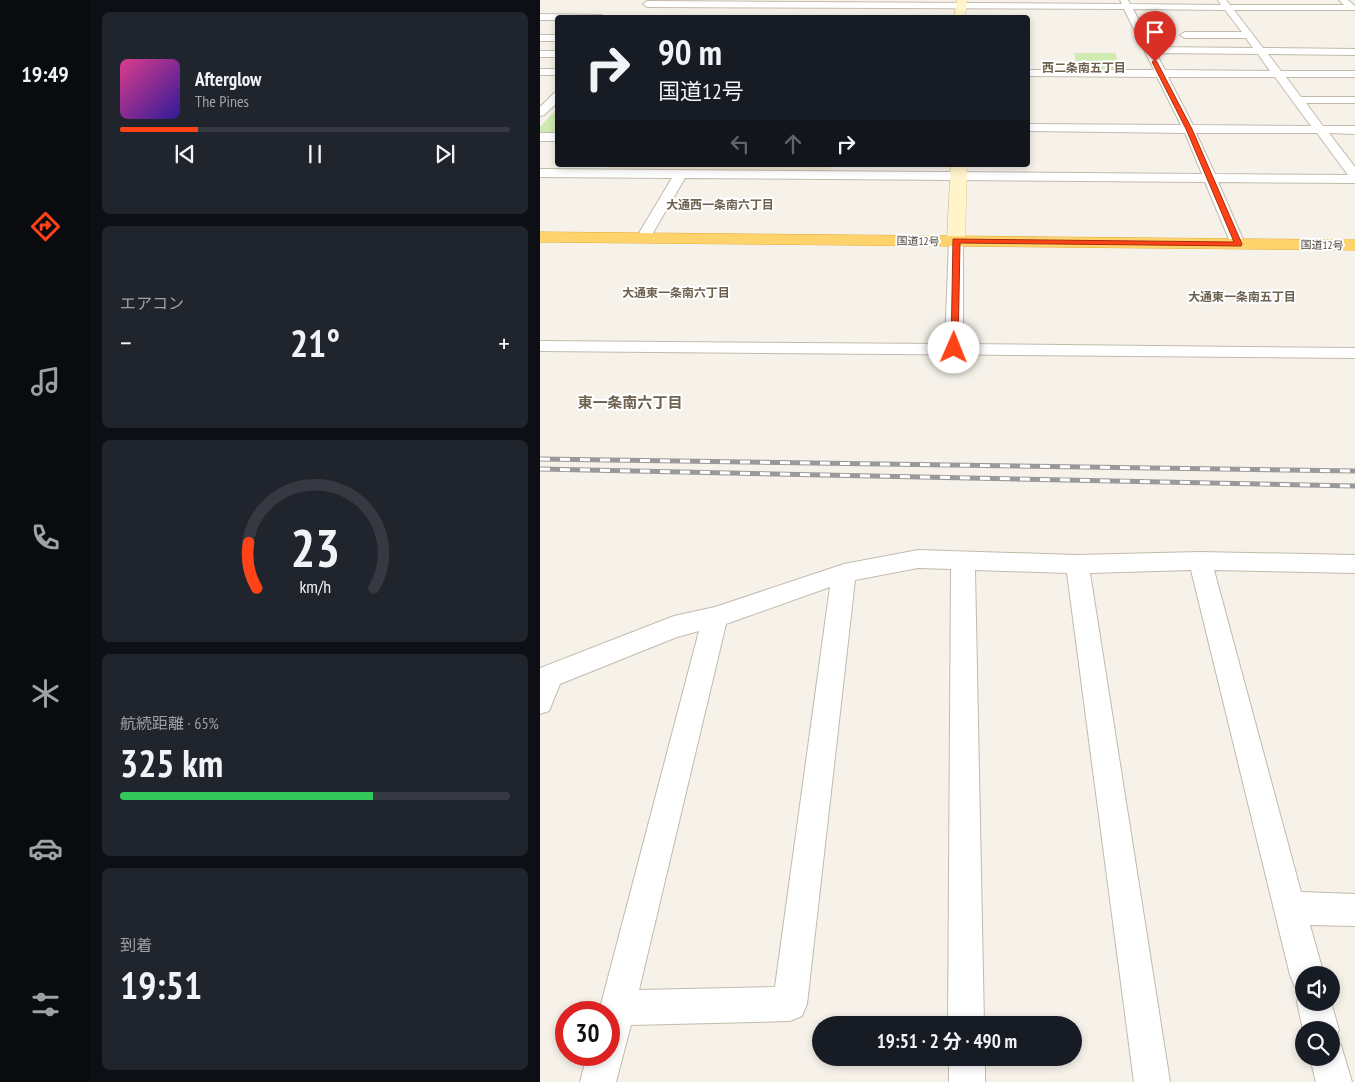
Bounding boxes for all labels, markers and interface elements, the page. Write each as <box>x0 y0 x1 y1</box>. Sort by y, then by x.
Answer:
pin <box>1134 11 1176 62</box>
icon: arrive <box>1141 18 1169 46</box>
text: 90 m <box>658 29 722 75</box>
icon: right <box>575 35 640 100</box>
text: 19:49 <box>21 60 69 88</box>
district label: 西二条南五丁目 <box>1042 60 1126 75</box>
text: Afterglow <box>195 67 261 91</box>
text: 国道12号 <box>658 77 744 105</box>
text: The Pines <box>195 91 249 111</box>
icon: left <box>726 130 754 158</box>
icon: ahead <box>779 130 807 158</box>
icon: right <box>832 130 860 158</box>
icon: previous <box>171 140 199 168</box>
icon: pause <box>301 140 329 168</box>
icon: next <box>431 140 459 168</box>
district label: 大通西一条南六丁目 <box>666 197 774 212</box>
icon: directions <box>28 209 63 244</box>
street label: 国道12号 <box>896 234 940 248</box>
street label: 国道12号 <box>1300 238 1344 252</box>
district label: 大通東一条南六丁目 <box>622 285 730 300</box>
district label: 大通東一条南五丁目 <box>1188 289 1296 304</box>
text: エアコン <box>120 293 184 313</box>
text: 21° <box>290 318 340 367</box>
position arrow <box>927 321 979 373</box>
text: − <box>120 324 132 361</box>
text: + <box>498 324 510 361</box>
icon: music <box>28 364 63 399</box>
district label: 東一条南六丁目 <box>577 393 683 412</box>
text: 23 <box>290 514 340 581</box>
icon: phone <box>28 520 63 555</box>
text: km/h <box>299 575 331 598</box>
icon: climate <box>28 676 63 711</box>
text: 航続距離 · 65% <box>120 713 219 733</box>
text: 325 km <box>120 738 223 787</box>
icon: car <box>28 831 63 866</box>
text: 到着 <box>120 935 152 955</box>
text: 19:51 <box>120 960 202 1009</box>
map controls <box>1295 966 1340 1066</box>
button: sound <box>1295 966 1340 1011</box>
icon: filters <box>28 987 63 1022</box>
speed limit sign: 30 <box>555 1001 620 1066</box>
button: search <box>1295 1021 1340 1066</box>
text: 19:51 · 2 分 · 490 m <box>877 1029 1017 1053</box>

